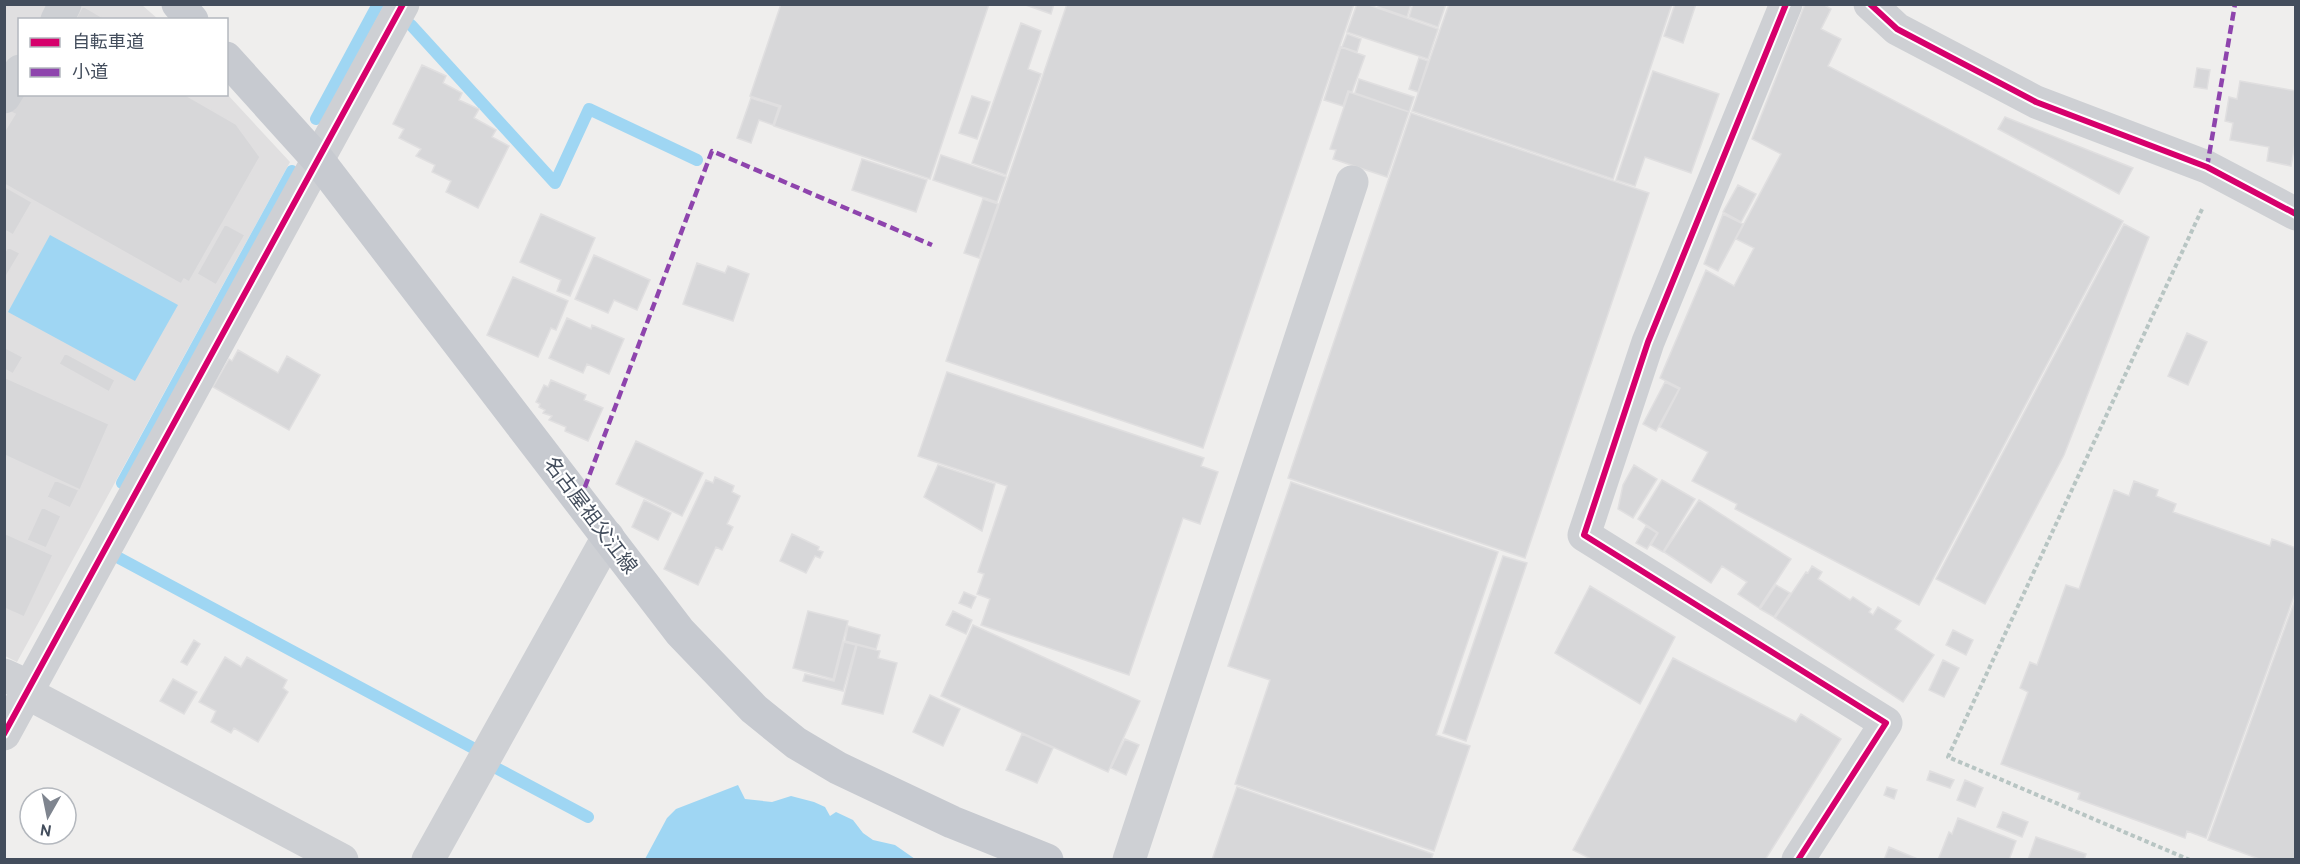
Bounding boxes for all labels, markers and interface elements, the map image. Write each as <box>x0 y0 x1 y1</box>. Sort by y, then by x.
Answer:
legend <box>18 18 228 96</box>
text: 自転車道 <box>72 31 144 53</box>
text: 小道 <box>72 61 108 83</box>
street label: 名古屋祖父江線 <box>539 452 643 578</box>
north arrow <box>18 786 78 846</box>
text: N <box>39 820 53 841</box>

